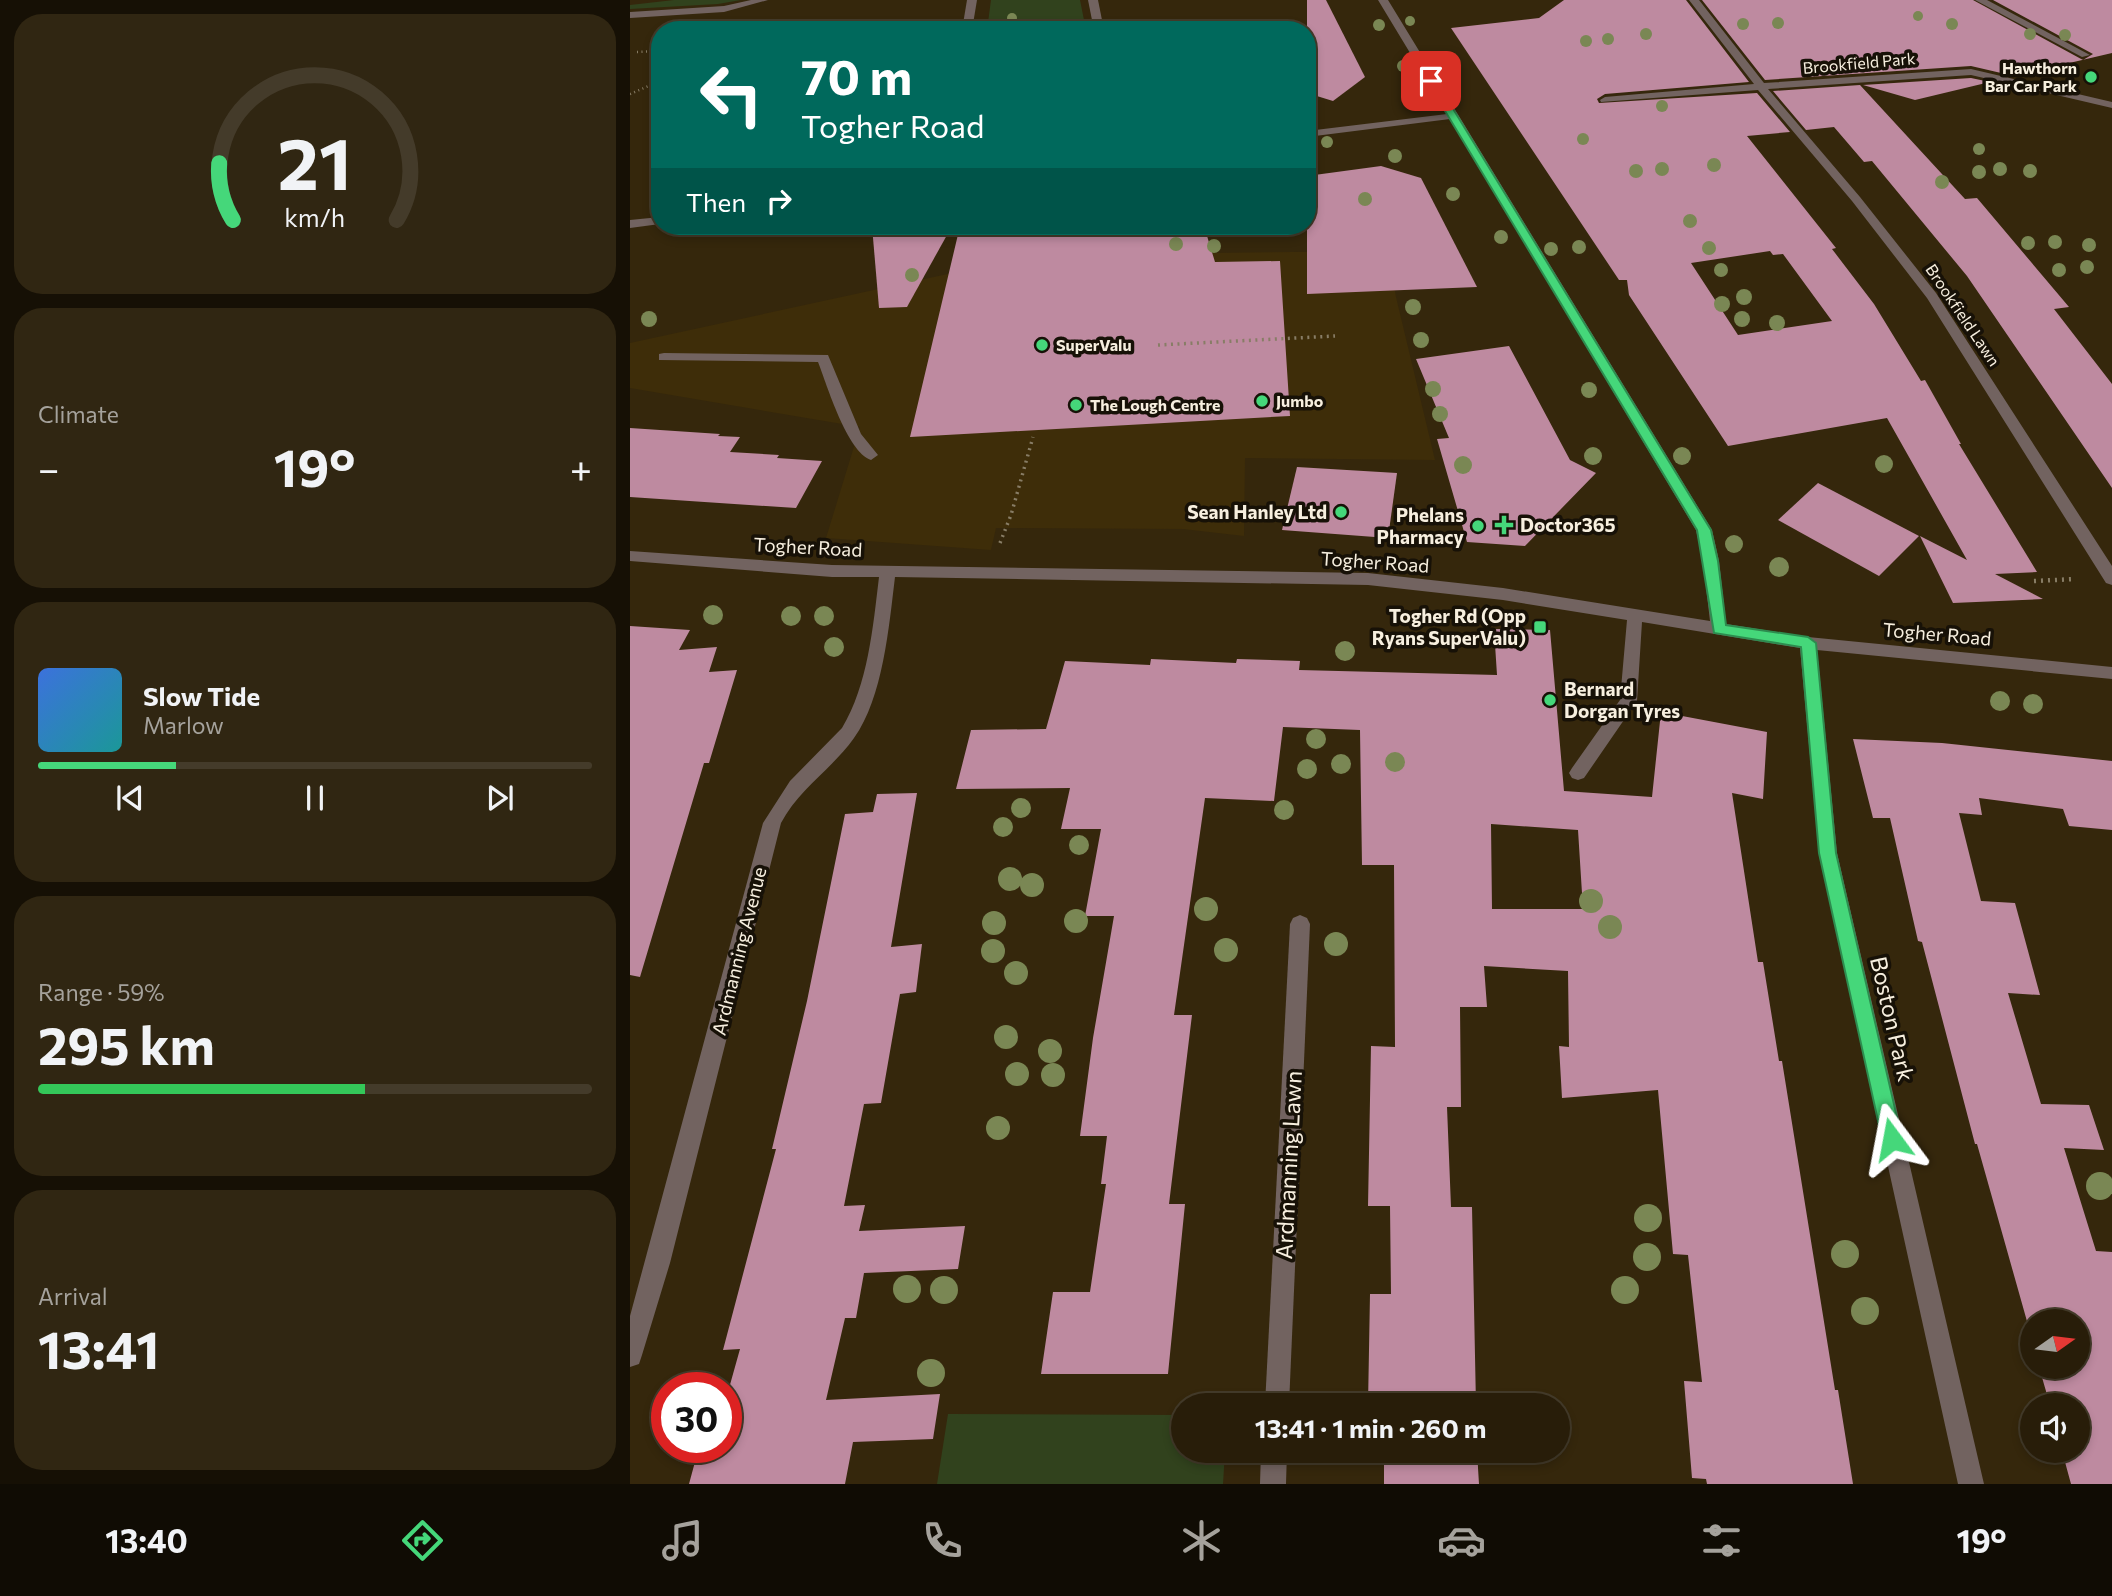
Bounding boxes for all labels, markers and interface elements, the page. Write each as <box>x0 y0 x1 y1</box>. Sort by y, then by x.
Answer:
text: 70 m <box>801 45 912 105</box>
street label: Brookfield Park <box>1802 48 1916 77</box>
icon: left <box>686 49 777 140</box>
pin <box>1401 51 1461 111</box>
place label: Hawthorn Bar Car Park <box>1985 58 2078 95</box>
icon: arrive <box>1412 62 1450 100</box>
marker: Hawthorn Bar Car Park <box>2083 69 2099 85</box>
text: Togher Road <box>801 105 984 145</box>
text: 21 <box>278 116 352 205</box>
icon: right <box>760 182 798 220</box>
text: Then <box>686 186 746 217</box>
text: km/h <box>285 202 345 232</box>
street label: Brookfield Lawn <box>1922 260 2005 369</box>
place label: SuperValu <box>1056 335 1132 354</box>
marker: SuperValu <box>1034 337 1050 353</box>
place label: Jumbo <box>1276 391 1324 410</box>
marker: Jumbo <box>1254 393 1270 409</box>
place label: The Lough Centre <box>1090 395 1220 414</box>
marker: The Lough Centre <box>1068 397 1084 413</box>
text: Climate <box>38 400 119 428</box>
text: 19° <box>274 434 355 498</box>
text: − <box>38 444 60 491</box>
text: + <box>570 444 592 491</box>
place label: Sean Hanley Ltd <box>1187 500 1327 523</box>
place label: Phelans Pharmacy <box>1377 503 1465 548</box>
marker: Sean Hanley Ltd <box>1333 504 1349 520</box>
place label: Doctor365 <box>1520 513 1616 536</box>
marker: Doctor365 <box>1494 515 1514 535</box>
marker: Phelans Pharmacy <box>1470 518 1486 534</box>
street label: Togher Road <box>753 532 863 561</box>
street label: Togher Road <box>1320 546 1430 577</box>
place label: Togher Rd (Opp Ryans SuperValu) <box>1372 604 1526 649</box>
street label: Togher Road <box>1882 617 1992 650</box>
marker: Togher Rd (Opp Ryans SuperValu) <box>1532 619 1548 635</box>
place label: Bernard Dorgan Tyres <box>1564 677 1680 722</box>
text: Slow Tide <box>143 680 260 711</box>
marker: Bernard Dorgan Tyres <box>1542 692 1558 708</box>
text: Marlow <box>143 711 224 739</box>
icon: previous <box>111 779 149 817</box>
icon: pause <box>296 779 334 817</box>
icon: next <box>481 779 519 817</box>
street label: Ardmanning Avenue <box>706 864 771 1037</box>
street label: Boston Park <box>1865 954 1921 1085</box>
text: Range · 59% <box>38 978 165 1006</box>
text: 295 km <box>38 1012 215 1076</box>
street label: Ardmanning Lawn <box>1269 1070 1307 1260</box>
position arrow <box>1855 1102 1929 1176</box>
text: Arrival <box>38 1282 108 1310</box>
north arrow <box>2020 1309 2090 1379</box>
map controls <box>2020 1309 2090 1463</box>
text: 13:41 <box>38 1316 159 1380</box>
speed limit sign: 30 <box>651 1372 742 1463</box>
button: sound <box>2020 1393 2090 1463</box>
text: 13:41 · 1 min · 260 m <box>1255 1412 1486 1443</box>
icon: directions <box>398 1516 447 1565</box>
icon: music <box>658 1516 707 1565</box>
icon: phone <box>918 1516 967 1565</box>
icon: climate <box>1177 1516 1226 1565</box>
icon: car <box>1437 1516 1486 1565</box>
icon: filters <box>1697 1516 1746 1565</box>
text: 13:40 <box>105 1520 188 1560</box>
text: 19° <box>1956 1520 2007 1560</box>

